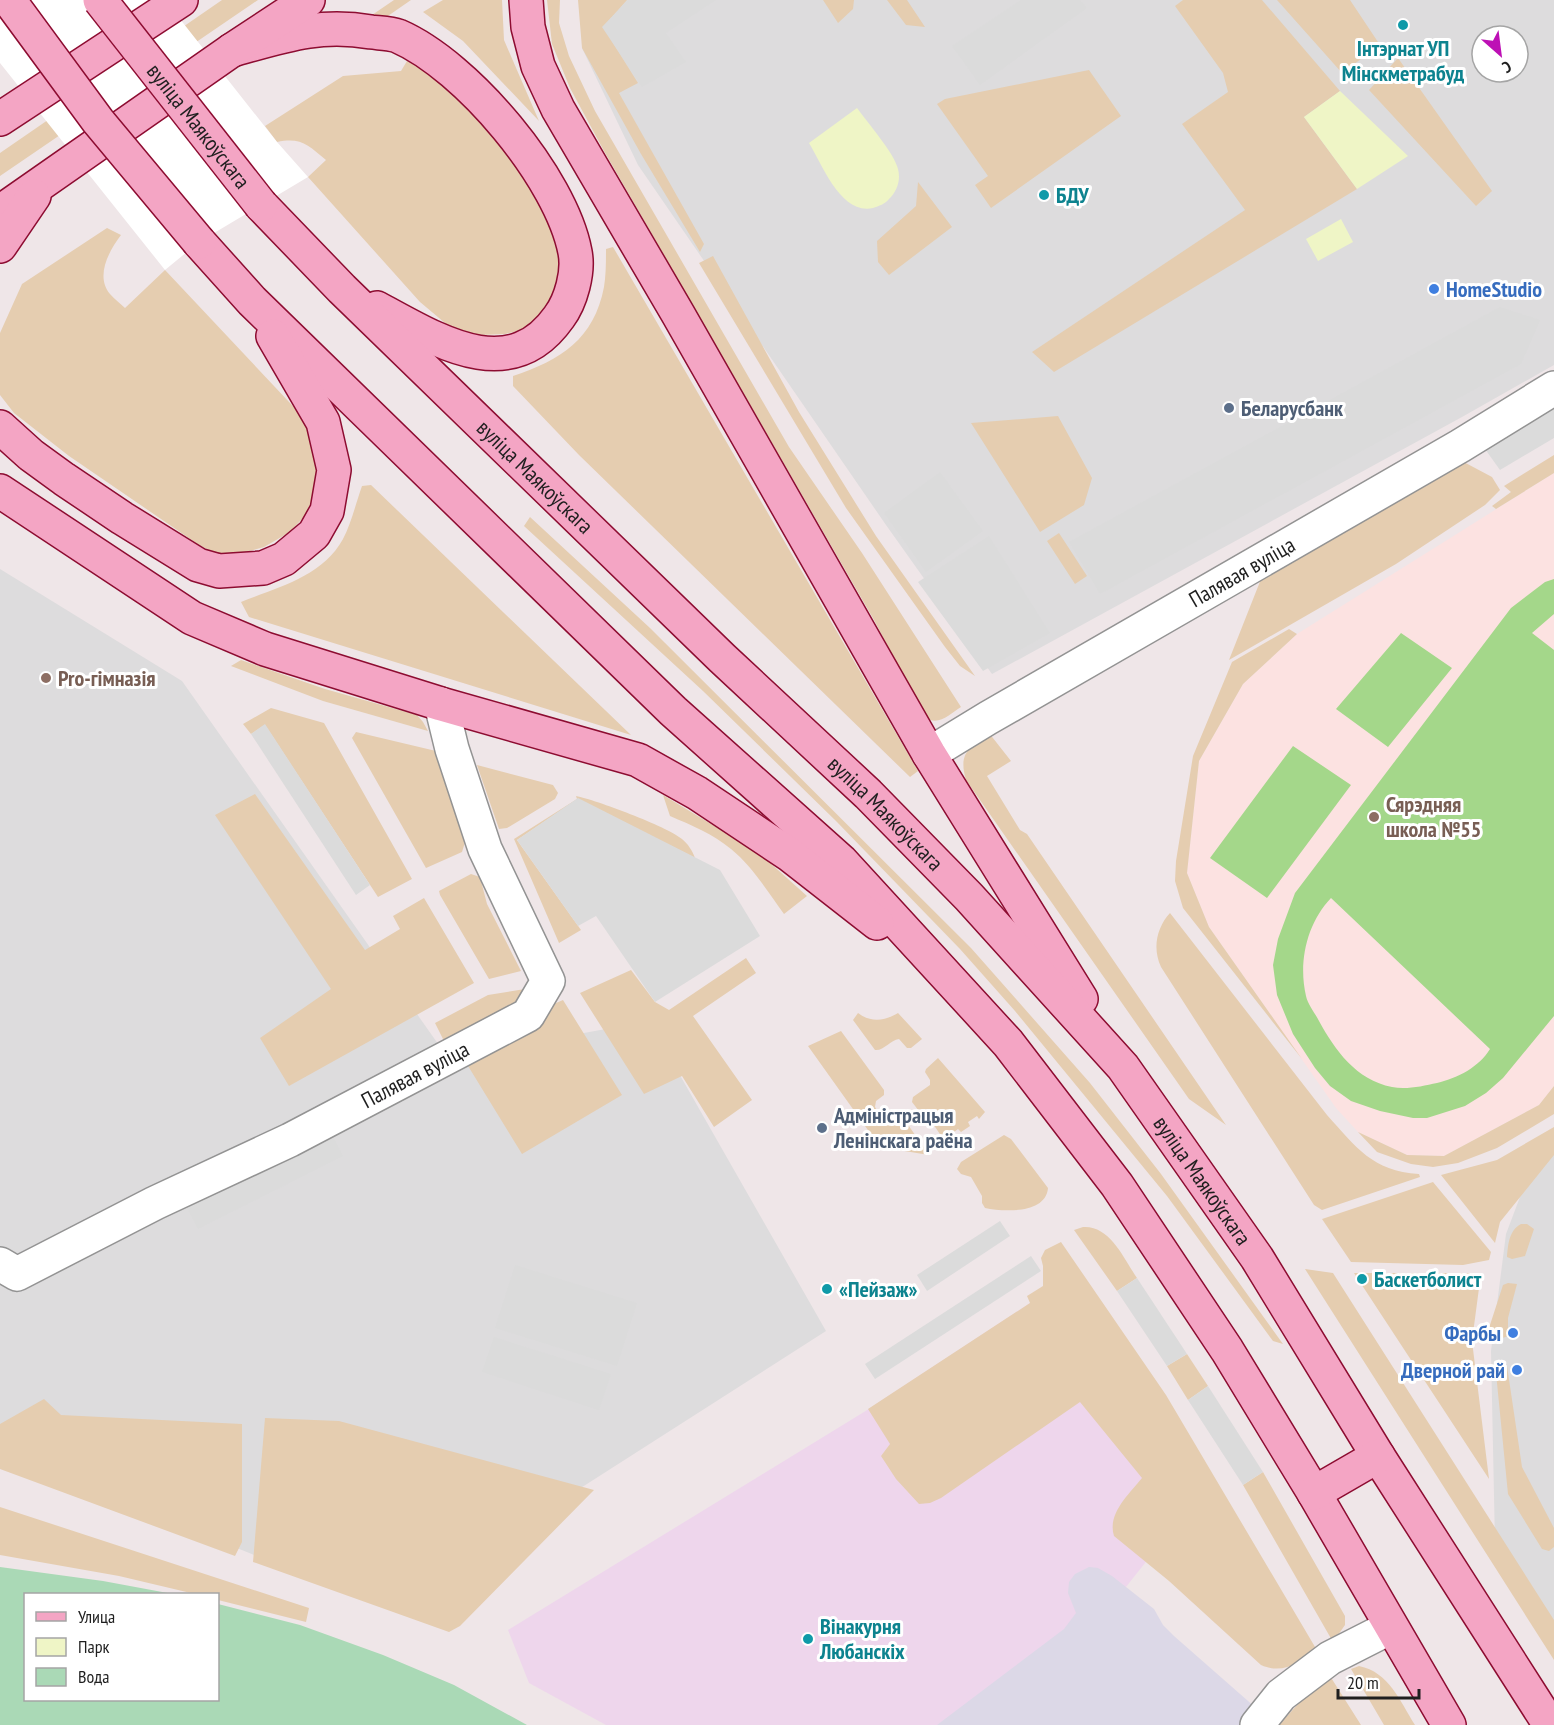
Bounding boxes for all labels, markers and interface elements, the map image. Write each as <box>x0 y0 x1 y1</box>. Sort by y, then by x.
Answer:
marker: Інтэрнат УП Мінскметрабуд <box>1396 18 1410 32</box>
north arrow <box>1470 24 1530 84</box>
place label: Інтэрнат УП Мінскметрабуд <box>1342 34 1465 87</box>
text: С <box>1499 57 1515 78</box>
street label: вуліца Маякоўскага <box>141 58 257 194</box>
place label: БДУ <box>1056 181 1089 209</box>
marker: БДУ <box>1037 188 1051 202</box>
place label: HomeStudio <box>1446 275 1542 303</box>
marker: HomeStudio <box>1427 282 1441 296</box>
place label: Беларусбанк <box>1241 394 1344 422</box>
marker: Беларусбанк <box>1222 401 1236 415</box>
street label: вуліца Маякоўскага <box>471 414 599 539</box>
street label: Палявая вуліца <box>1184 530 1300 613</box>
place label: Pro-гімназія <box>58 664 156 692</box>
marker: Pro-гімназія <box>39 671 53 685</box>
street label: вуліца Маякоўскага <box>822 750 949 877</box>
place label: Сярэдняя школа №55 <box>1386 790 1481 843</box>
marker: Сярэдняя школа №55 <box>1367 810 1381 824</box>
street label: Палявая вуліца <box>356 1035 474 1114</box>
place label: Адміністрацыя Ленінскага раёна <box>833 1101 973 1154</box>
street label: вуліца Маякоўскага <box>1148 1110 1257 1250</box>
marker: Адміністрацыя Ленінскага раёна <box>815 1121 829 1135</box>
place label: Баскетболист <box>1374 1265 1482 1293</box>
marker: Баскетболист <box>1355 1272 1369 1286</box>
place label: «Пейзаж» <box>839 1275 917 1303</box>
marker: «Пейзаж» <box>820 1282 834 1296</box>
place label: Фарбы <box>1445 1319 1501 1347</box>
marker: Фарбы <box>1506 1326 1520 1340</box>
place label: Дверной рай <box>1401 1356 1505 1384</box>
marker: Дверной рай <box>1510 1363 1524 1377</box>
legend <box>24 1593 219 1701</box>
text: Улица <box>78 1605 115 1628</box>
place label: Вінакурня Любанскіх <box>819 1612 905 1665</box>
marker: Вінакурня Любанскіх <box>801 1632 815 1646</box>
text: Парк <box>78 1635 109 1658</box>
scale bar <box>1338 1662 1419 1700</box>
text: Вода <box>78 1665 109 1688</box>
text: 20 m <box>1347 1671 1379 1694</box>

